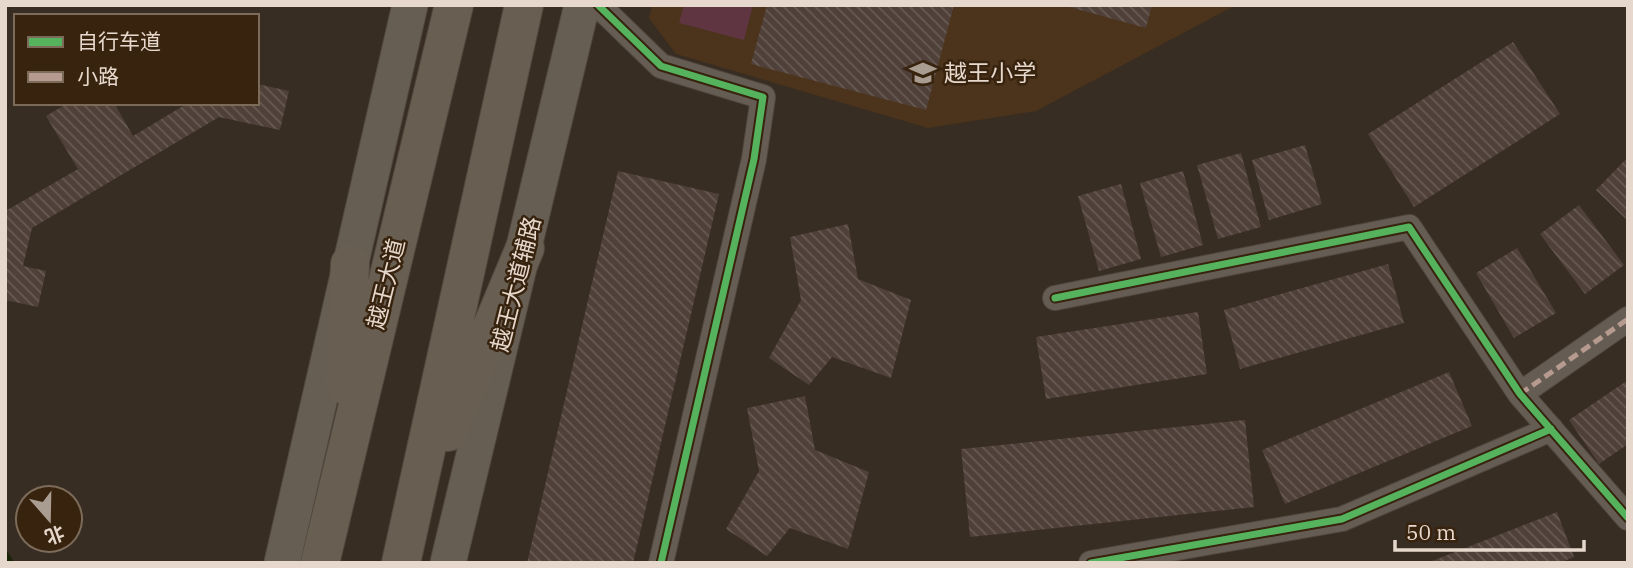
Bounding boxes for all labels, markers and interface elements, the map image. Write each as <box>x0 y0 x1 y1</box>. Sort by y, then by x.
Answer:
legend <box>14 14 259 105</box>
text: 自行车道 <box>77 27 161 55</box>
place label: 越王小学 <box>944 57 1036 87</box>
school or university icon: 越王小学 <box>908 58 938 88</box>
text: 小路 <box>77 62 119 90</box>
street label: 越王大道辅路 <box>484 213 546 354</box>
street label: 越王大道 <box>359 235 411 332</box>
north arrow <box>14 484 84 554</box>
scale bar <box>1395 508 1584 552</box>
text: 50 m <box>1406 518 1456 546</box>
text: 北 <box>42 520 68 550</box>

